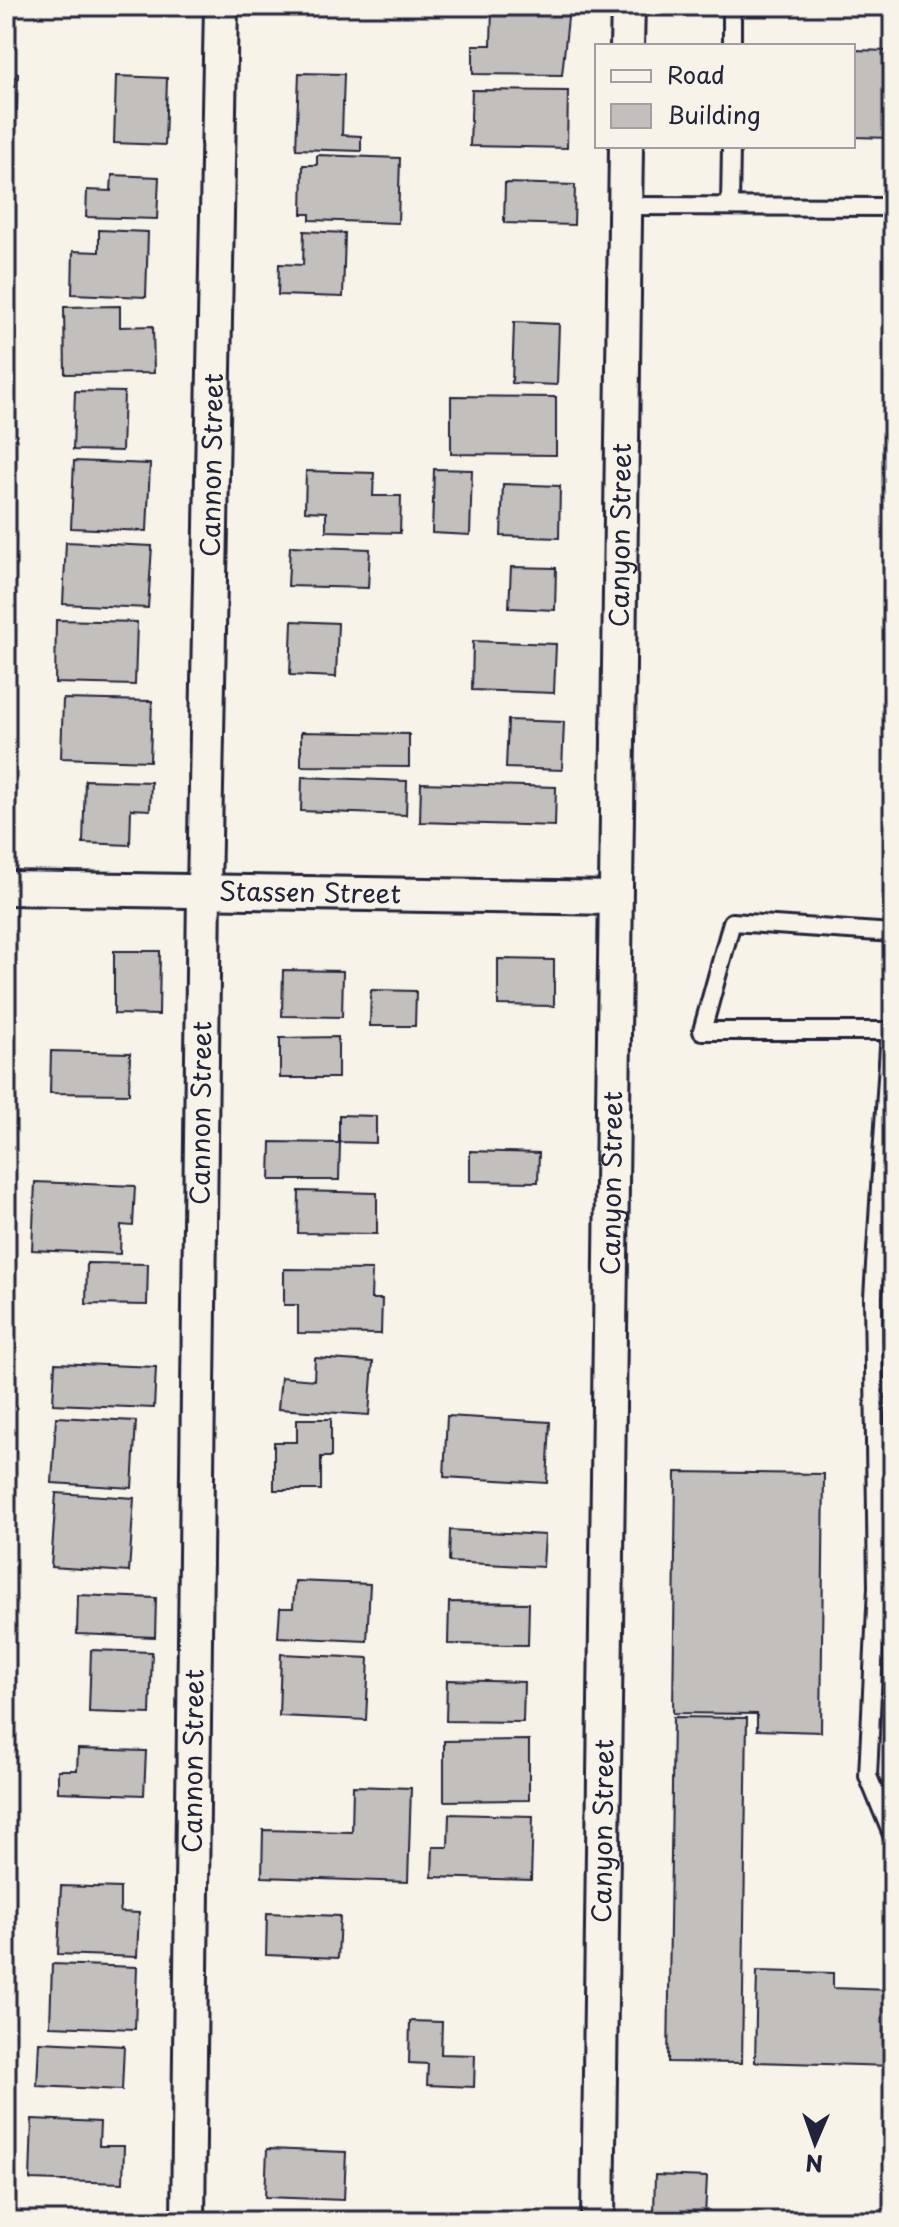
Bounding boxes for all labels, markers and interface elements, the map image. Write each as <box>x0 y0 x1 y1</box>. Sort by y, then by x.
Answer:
legend <box>595 44 855 148</box>
text: Road <box>667 56 725 92</box>
text: Building <box>667 96 761 132</box>
street label: Cannon Street <box>189 373 232 558</box>
street label: Canyon Street <box>599 443 640 628</box>
street label: Stassen Street <box>219 871 401 912</box>
street label: Cannon Street <box>179 1021 220 1205</box>
street label: Canyon Street <box>590 1091 631 1275</box>
street label: Cannon Street <box>171 1669 213 1853</box>
street label: Canyon Street <box>581 1739 623 1923</box>
north arrow <box>775 2103 855 2183</box>
text: N <box>805 2148 824 2181</box>

